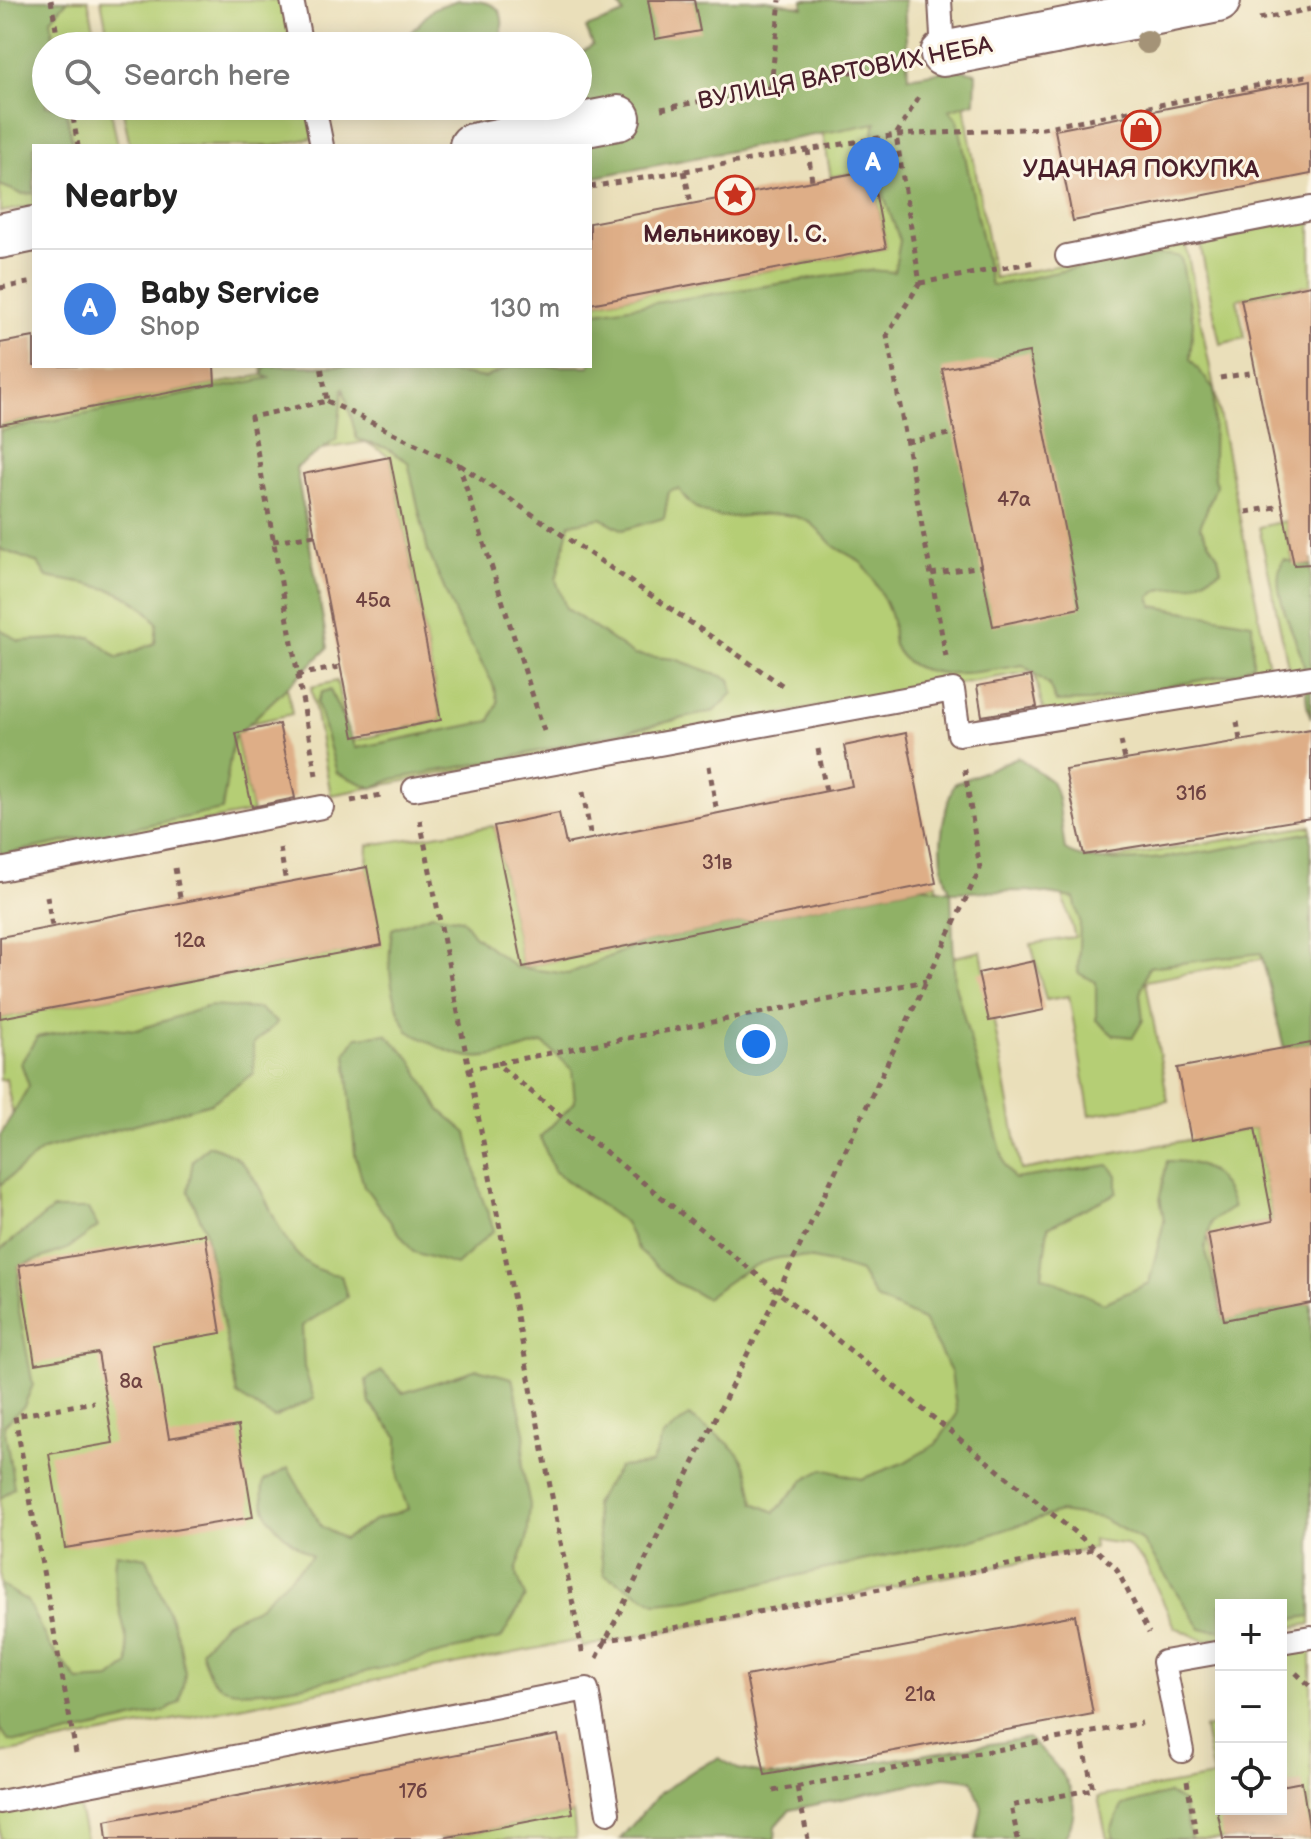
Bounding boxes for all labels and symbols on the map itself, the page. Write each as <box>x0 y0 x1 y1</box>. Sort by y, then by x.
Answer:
street label: ВУЛИЦЯ ВАРТОВИХ НЕБА <box>695 30 995 116</box>
shop icon: УДАЧНАЯ ПОКУПКА <box>1120 109 1162 151</box>
pin: A <box>847 137 899 203</box>
place label: УДАЧНАЯ ПОКУПКА <box>1023 155 1260 184</box>
place icon: Мельникову І. С. <box>714 174 756 216</box>
place label: Мельникову І. С. <box>643 220 827 249</box>
house number: 47а <box>997 488 1031 512</box>
house number: 45а <box>355 589 391 613</box>
house number: 31б <box>1176 782 1207 806</box>
house number: 31в <box>702 851 733 875</box>
house number: 12а <box>174 929 206 953</box>
your location <box>736 1024 776 1064</box>
house number: 8а <box>119 1370 143 1394</box>
house number: 21а <box>904 1683 936 1707</box>
house number: 17б <box>399 1780 427 1804</box>

